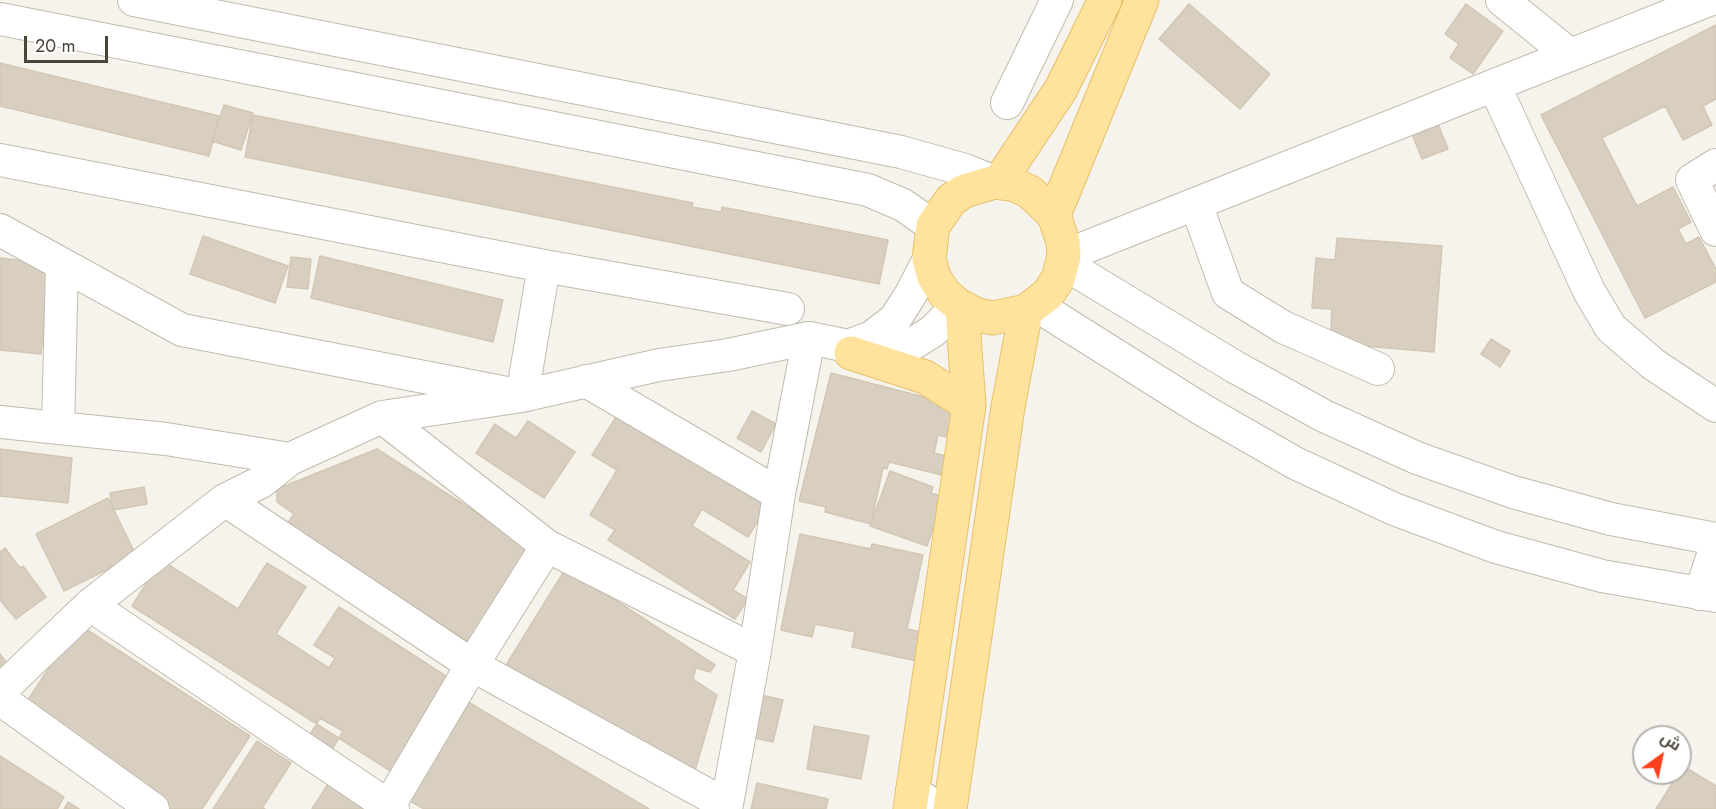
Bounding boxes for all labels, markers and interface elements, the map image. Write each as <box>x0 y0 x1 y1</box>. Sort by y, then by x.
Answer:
scale bar <box>27 24 111 62</box>
text: 20 m <box>35 33 75 59</box>
north arrow <box>1632 725 1692 785</box>
text: ش <box>1656 726 1686 756</box>

